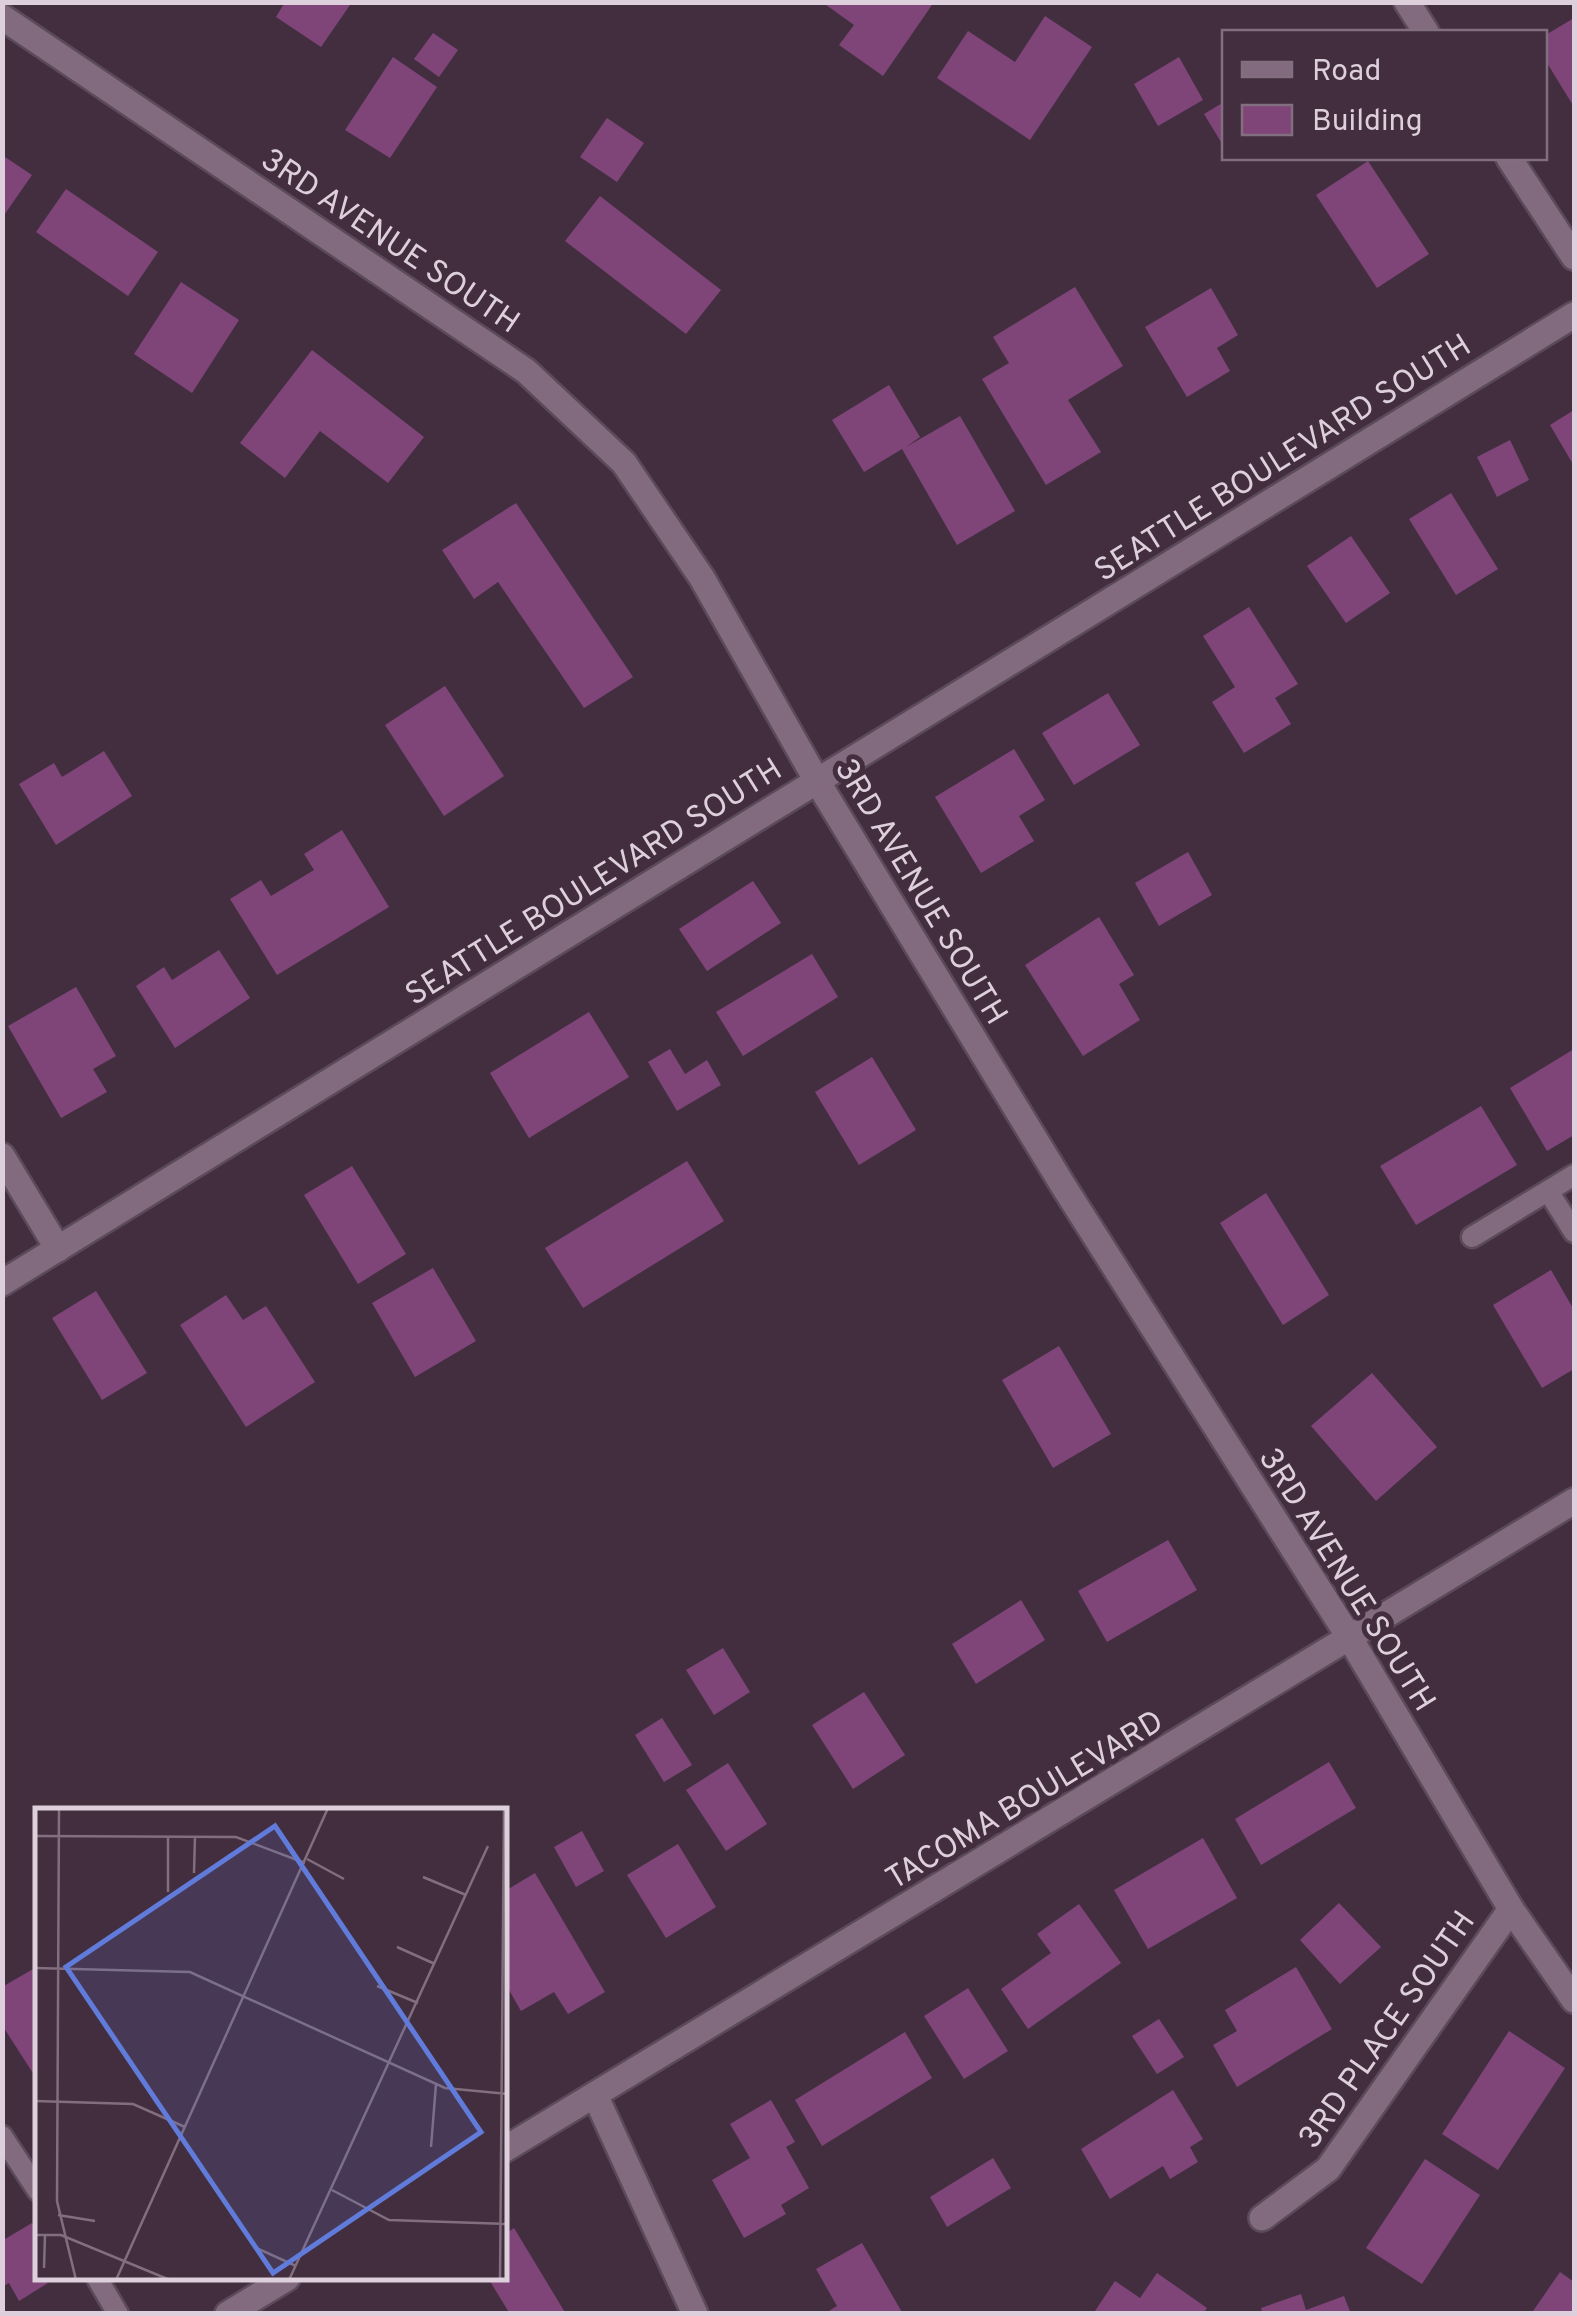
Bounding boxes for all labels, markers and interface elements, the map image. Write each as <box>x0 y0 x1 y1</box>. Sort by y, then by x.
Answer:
legend <box>1222 30 1547 160</box>
text: Road <box>1312 54 1381 91</box>
text: Building <box>1312 104 1423 141</box>
street label: 3RD AVENUE SOUTH <box>252 141 526 344</box>
street label: SEATTLE BOULEVARD SOUTH <box>1088 327 1479 592</box>
street label: SEATTLE BOULEVARD SOUTH <box>399 751 790 1016</box>
street label: 3RD AVENUE SOUTH <box>824 752 1015 1033</box>
street label: 3RD AVENUE SOUTH <box>1248 1441 1443 1720</box>
street label: TACOMA BOULEVARD <box>879 1703 1172 1900</box>
inset map <box>35 1808 508 2281</box>
street label: 3RD PLACE SOUTH <box>1291 1904 1486 2157</box>

